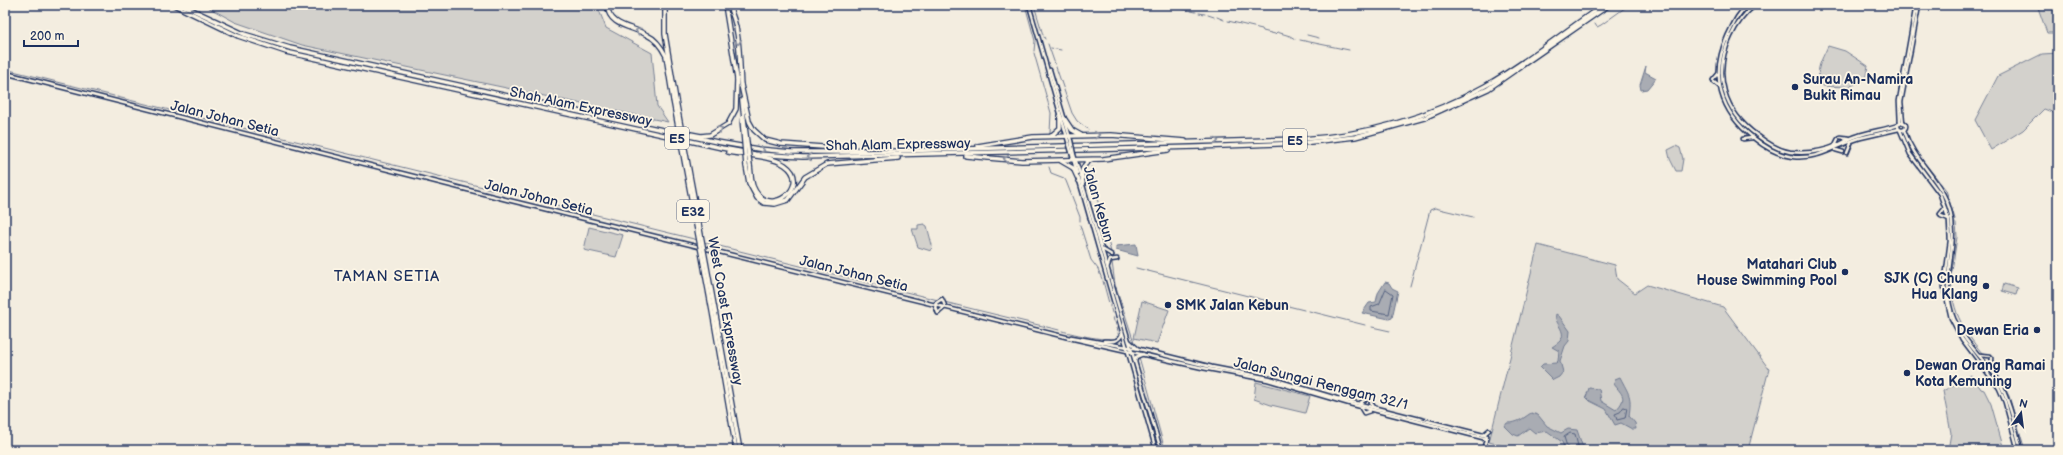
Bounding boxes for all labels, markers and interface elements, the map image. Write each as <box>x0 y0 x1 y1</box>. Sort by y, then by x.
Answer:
scale bar <box>24 22 78 48</box>
one-way arrow <box>634 27 641 36</box>
text: 200 m <box>30 29 64 44</box>
one-way arrow <box>733 39 742 45</box>
place label: Surau An-Namira Bukit Rimau <box>1803 71 1913 104</box>
marker: Surau An-Namira Bukit Rimau <box>1790 82 1800 92</box>
street label: Shah Alam Expressway <box>508 83 654 130</box>
street label: Jalan Johan Setia <box>169 97 281 140</box>
road number: E5 <box>665 127 689 149</box>
one-way arrow <box>716 127 723 134</box>
road number: E5 <box>1283 129 1307 151</box>
one-way arrow <box>1094 131 1100 140</box>
street label: Shah Alam Expressway <box>825 135 971 154</box>
one-way arrow <box>1213 137 1219 146</box>
one-way arrow <box>759 145 765 154</box>
one-way arrow <box>806 153 812 161</box>
one-way arrow <box>1003 155 1009 164</box>
street label: Jalan Kebun <box>1080 164 1117 244</box>
street label: Jalan Johan Setia <box>483 176 595 219</box>
road number: E32 <box>677 200 709 222</box>
street label: West Coast Expressway <box>704 236 747 387</box>
street label: Jalan Johan Setia <box>798 252 910 295</box>
place label: Matahari Club House Swimming Pool <box>1697 256 1837 289</box>
district label: TAMAN SETIA <box>334 267 440 286</box>
marker: Matahari Club House Swimming Pool <box>1840 267 1850 277</box>
place label: SJK (C) Chung Hua Klang <box>1884 270 1978 303</box>
marker: SJK (C) Chung Hua Klang <box>1981 281 1991 291</box>
place label: SMK Jalan Kebun <box>1176 297 1289 314</box>
marker: SMK Jalan Kebun <box>1163 300 1173 310</box>
place label: Dewan Eria <box>1956 322 2029 339</box>
marker: Dewan Eria <box>2032 325 2042 335</box>
street label: Jalan Sungai Renggam 32/1 <box>1232 354 1410 413</box>
place label: Dewan Orang Ramai Kota Kemuning <box>1915 357 2046 390</box>
marker: Dewan Orang Ramai Kota Kemuning <box>1902 368 1912 378</box>
north arrow <box>2001 393 2041 433</box>
text: N <box>2018 396 2029 411</box>

